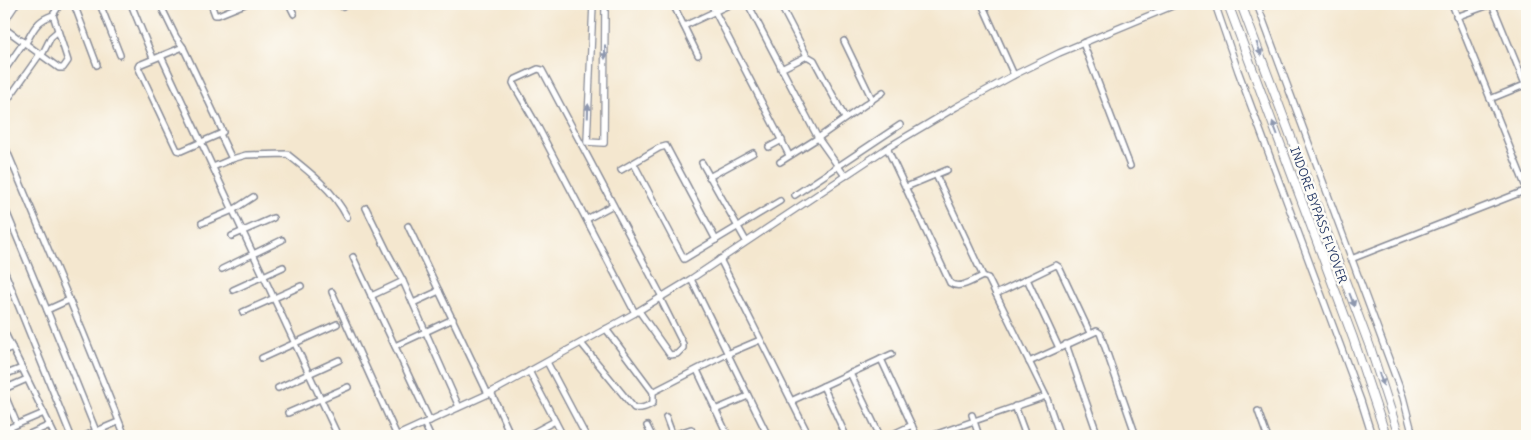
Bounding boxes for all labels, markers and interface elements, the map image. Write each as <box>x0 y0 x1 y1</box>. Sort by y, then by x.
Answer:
one-way arrow <box>1255 42 1263 57</box>
one-way arrow <box>601 45 609 61</box>
one-way arrow <box>585 103 593 119</box>
one-way arrow <box>1271 121 1278 136</box>
street label: INDORE BYPASS FLYOVER <box>1287 145 1351 286</box>
one-way arrow <box>1348 293 1356 308</box>
one-way arrow <box>1377 372 1385 387</box>

